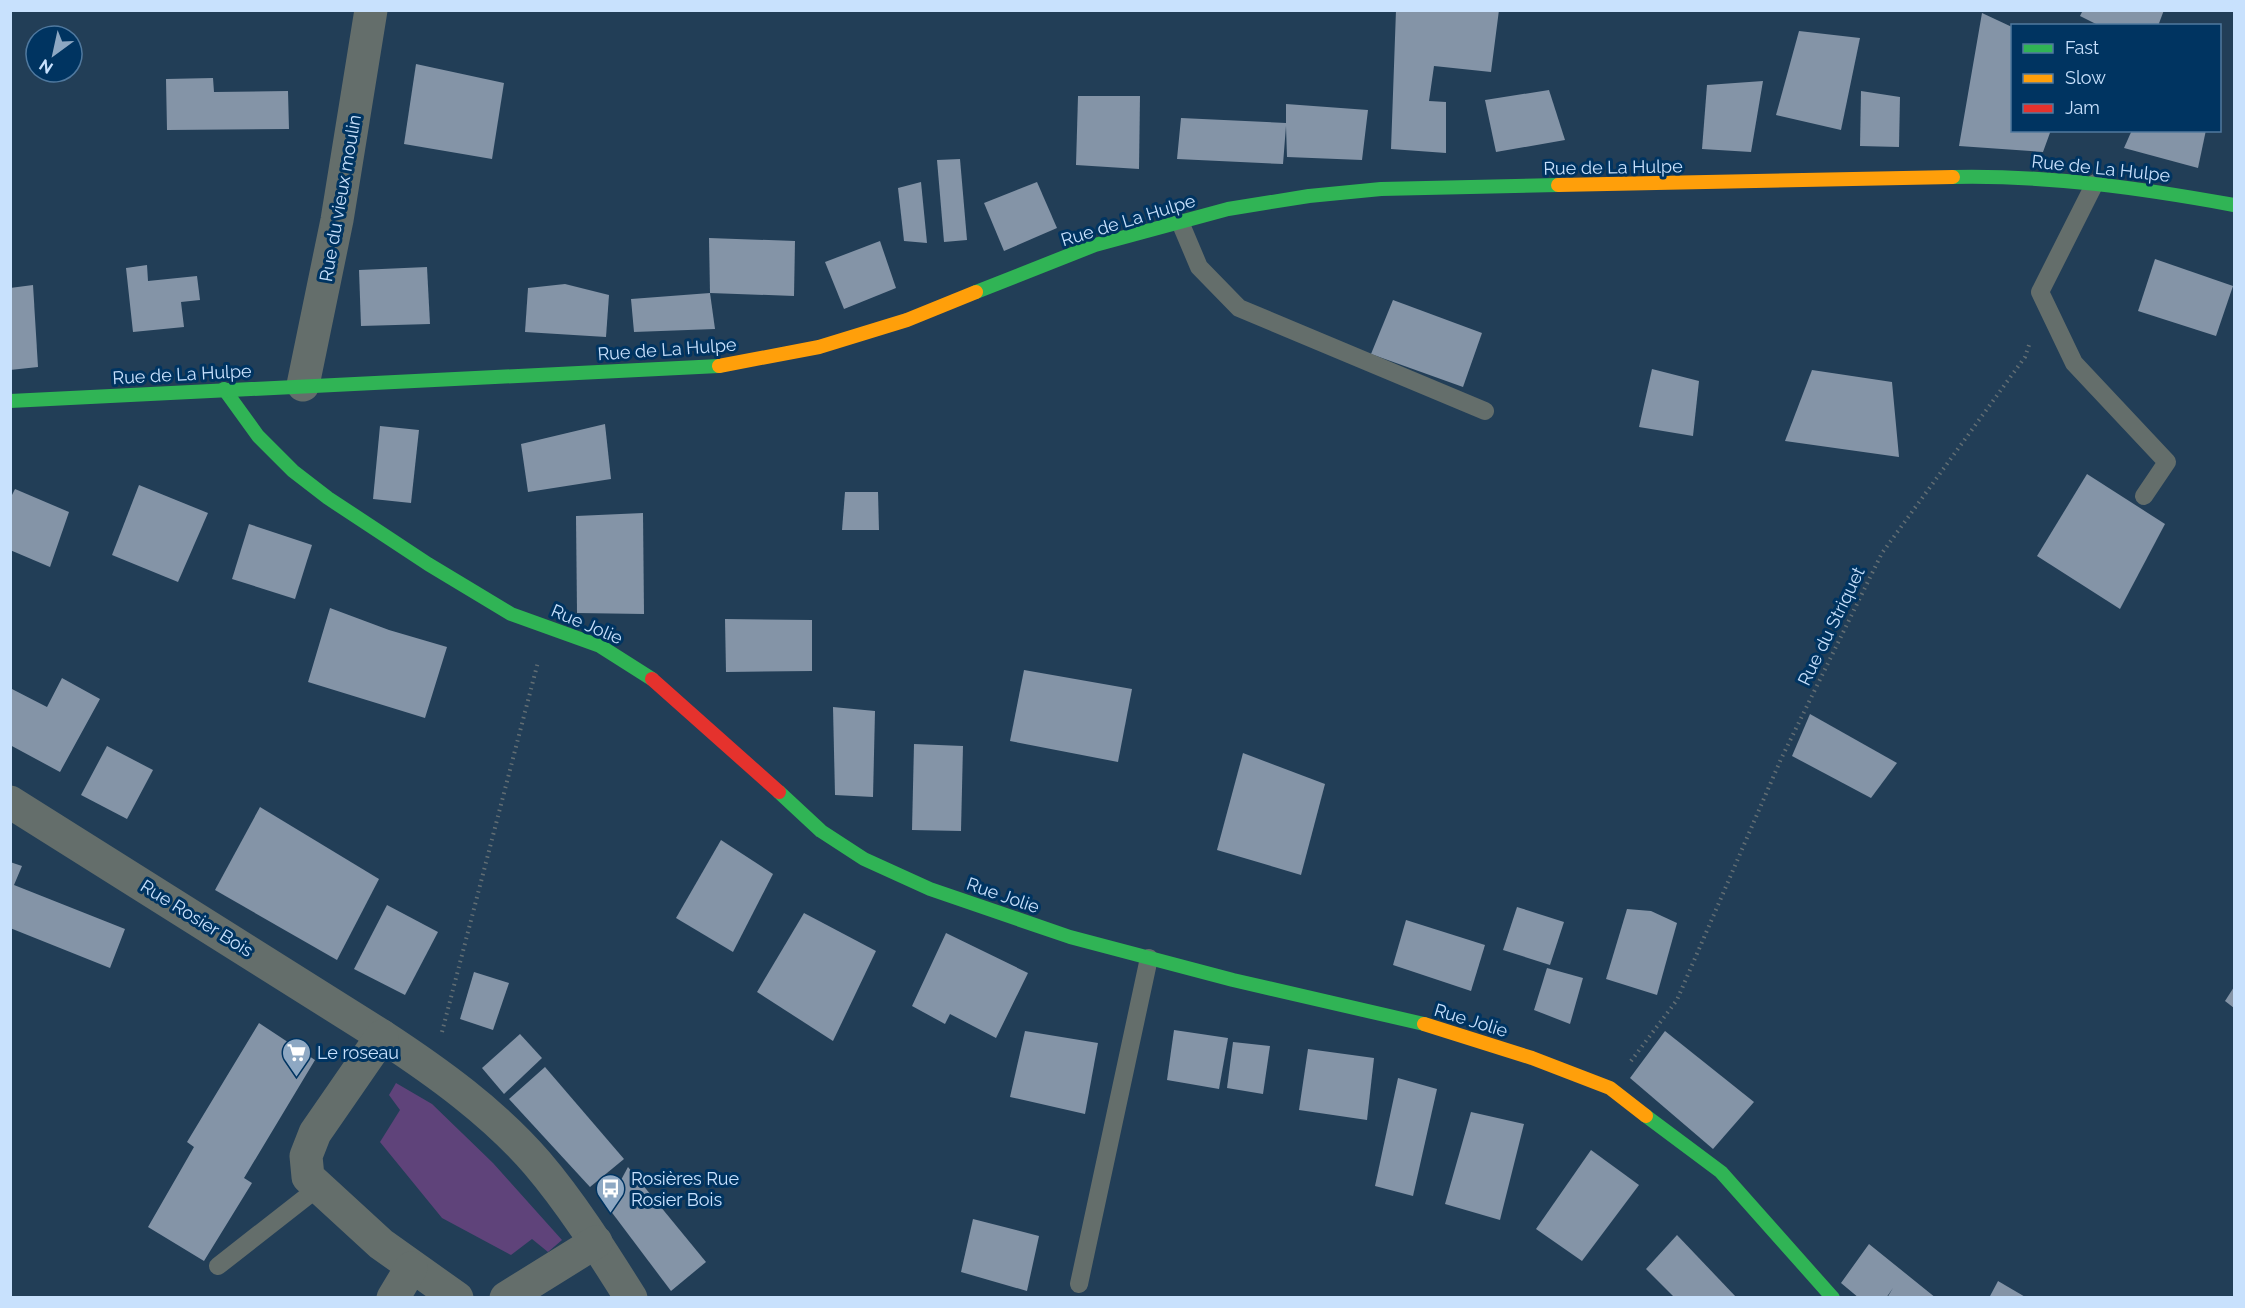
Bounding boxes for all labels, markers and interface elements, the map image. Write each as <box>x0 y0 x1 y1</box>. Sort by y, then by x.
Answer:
north arrow <box>24 24 84 84</box>
legend <box>2011 24 2221 132</box>
text: Fast <box>2065 37 2099 58</box>
text: N <box>36 55 56 77</box>
text: Slow <box>2065 67 2106 88</box>
text: Jam <box>2065 97 2100 118</box>
street label: Rue du vieux moulin <box>315 113 365 283</box>
street label: Rue de La Hulpe <box>2031 150 2172 186</box>
street label: Rue de La Hulpe <box>1543 155 1683 179</box>
street label: Rue de La Hulpe <box>1058 189 1198 250</box>
street label: Rue de La Hulpe <box>597 334 738 364</box>
street label: Rue de La Hulpe <box>112 360 253 388</box>
street label: Rue du Striquet <box>1793 563 1869 689</box>
street label: Rue Jolie <box>548 600 626 649</box>
street label: Rue Jolie <box>964 873 1043 917</box>
street label: Rue Rosier Bois <box>137 875 257 961</box>
street label: Rue Jolie <box>1432 999 1511 1041</box>
supermarket icon: Le roseau <box>280 1036 312 1078</box>
place label: Le roseau <box>317 1042 399 1063</box>
place label: Rosières Rue Rosier Bois <box>631 1168 740 1210</box>
bus stop icon: Rosières Rue Rosier Bois <box>594 1172 626 1214</box>

